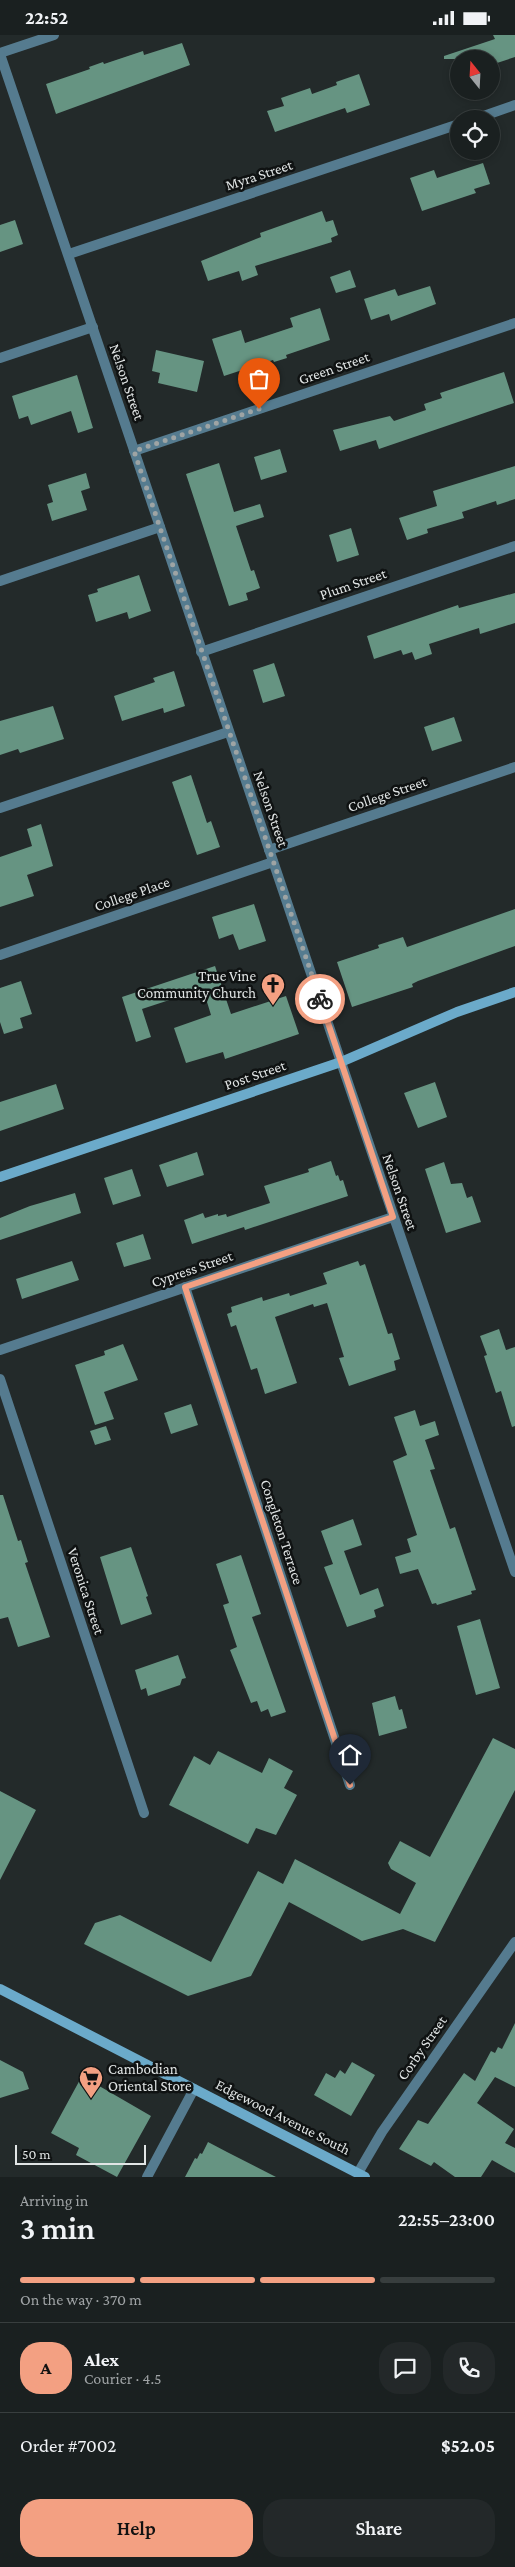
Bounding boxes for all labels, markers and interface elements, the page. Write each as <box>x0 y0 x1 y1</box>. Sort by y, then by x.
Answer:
text: 22:52 <box>25 7 68 28</box>
north arrow <box>450 50 500 100</box>
map controls <box>450 50 500 160</box>
button: locate <box>450 110 500 160</box>
street label: Myra Street <box>224 156 296 194</box>
street label: Nelson Street <box>106 342 148 423</box>
street label: Green Street <box>297 348 372 388</box>
pin <box>238 358 280 409</box>
icon: bag <box>245 365 273 393</box>
street label: Plum Street <box>318 565 389 603</box>
street label: Nelson Street <box>250 769 292 850</box>
street label: College Street <box>345 773 430 816</box>
street label: College Place <box>92 874 172 915</box>
place label: True Vine Community Church <box>137 968 256 1002</box>
church icon: True Vine Community Church <box>260 972 286 1006</box>
courier <box>295 974 345 1024</box>
icon: bike <box>306 985 334 1013</box>
street label: Post Street <box>222 1057 289 1093</box>
street label: Nelson Street <box>379 1152 421 1233</box>
street label: Cypress Street <box>149 1247 236 1291</box>
street label: Congleton Terrace <box>257 1477 307 1587</box>
street label: Veronica Street <box>64 1546 108 1637</box>
pin <box>329 1734 371 1785</box>
icon: home <box>336 1741 364 1769</box>
street label: Corby Street <box>394 2012 451 2083</box>
place label: Cambodian Oriental Store <box>108 2061 192 2094</box>
supermarket icon: Cambodian Oriental Store <box>78 2065 104 2099</box>
street label: Edgewood Avenue South <box>213 2076 353 2159</box>
scale bar <box>15 2142 146 2165</box>
text: 50 m <box>22 2146 50 2162</box>
text: Arriving in <box>20 2192 88 2209</box>
text: 22:55–23:00 <box>398 2209 495 2230</box>
text: 3 min <box>20 2210 95 2246</box>
text: On the way · 370 m <box>20 2291 142 2308</box>
button: chat <box>379 2342 431 2394</box>
button: phone <box>443 2342 495 2394</box>
text: Alex <box>84 2349 119 2370</box>
text: A <box>40 2357 52 2378</box>
text: Courier · 4.5 <box>84 2370 162 2387</box>
text: Order #7002 <box>20 2435 116 2456</box>
text: $52.05 <box>441 2435 495 2456</box>
button: Help <box>20 2499 253 2557</box>
button: Share <box>263 2499 495 2557</box>

